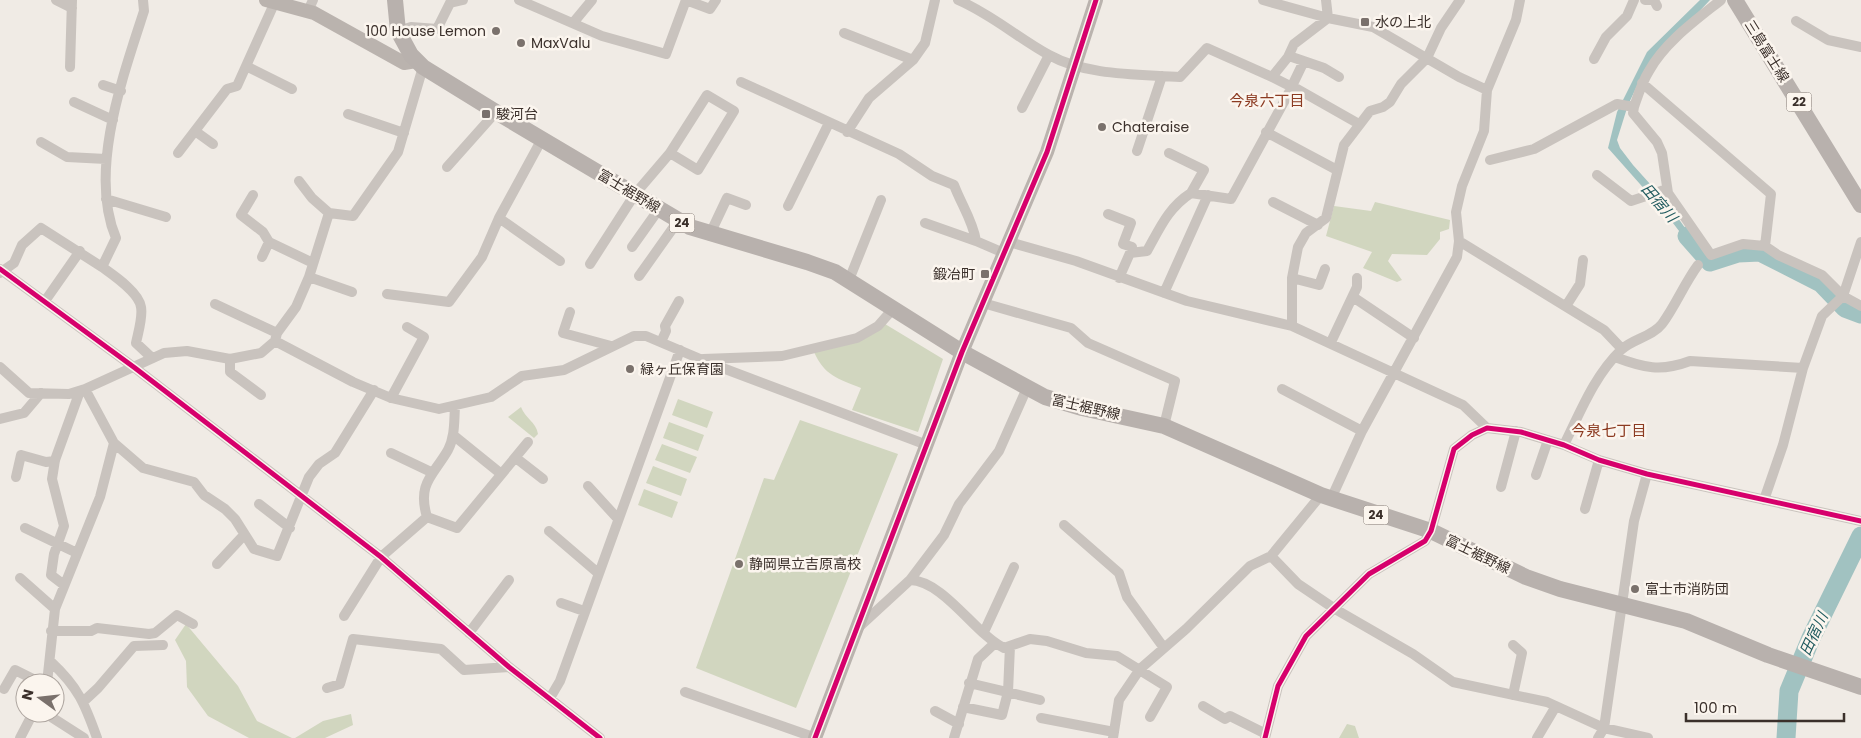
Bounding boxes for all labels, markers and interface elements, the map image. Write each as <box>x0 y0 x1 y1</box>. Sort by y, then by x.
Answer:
place label: 水の上北 <box>1375 12 1431 32</box>
marker: 水の上北 <box>1359 16 1371 28</box>
street label: 三島富士線 <box>1740 16 1794 86</box>
place label: 100 House Lemon <box>366 21 486 41</box>
marker: 100 House Lemon <box>490 25 502 37</box>
place label: MaxValu <box>531 33 591 53</box>
marker: MaxValu <box>515 37 527 49</box>
district label: 今泉六丁目 <box>1229 90 1305 111</box>
road number: 22 <box>1786 92 1812 111</box>
place label: 駿河台 <box>496 104 538 124</box>
marker: 駿河台 <box>480 108 492 120</box>
place label: Chateraise <box>1112 117 1189 137</box>
marker: Chateraise <box>1096 121 1108 133</box>
street label: 富士裾野線 <box>594 164 664 218</box>
water label: 田宿川 <box>1637 179 1683 228</box>
road number: 24 <box>670 214 694 232</box>
place label: 鍛冶町 <box>933 264 975 284</box>
marker: 鍛冶町 <box>979 268 991 280</box>
place label: 緑ヶ丘保育園 <box>640 359 724 379</box>
marker: 緑ヶ丘保育園 <box>624 363 636 375</box>
street label: 富士裾野線 <box>1050 389 1122 425</box>
district label: 今泉七丁目 <box>1571 420 1647 441</box>
road number: 24 <box>1364 506 1388 524</box>
street label: 富士裾野線 <box>1442 530 1514 578</box>
place label: 静岡県立吉原高校 <box>749 554 861 574</box>
marker: 静岡県立吉原高校 <box>733 558 745 570</box>
place label: 富士市消防団 <box>1645 579 1729 599</box>
marker: 富士市消防団 <box>1629 583 1641 595</box>
water label: 田宿川 <box>1795 607 1833 659</box>
north arrow <box>15 673 65 723</box>
text: N <box>16 687 38 702</box>
scale bar <box>1686 690 1844 722</box>
text: 100 m <box>1694 697 1737 718</box>

